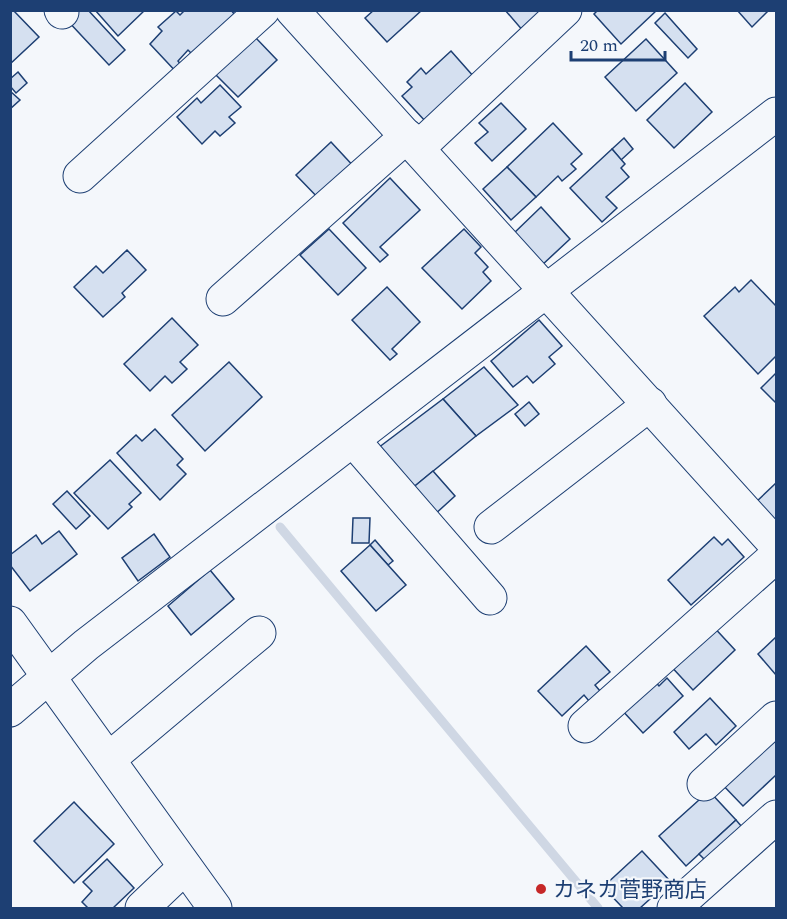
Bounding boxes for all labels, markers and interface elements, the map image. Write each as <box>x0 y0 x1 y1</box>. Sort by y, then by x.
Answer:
scale bar <box>571 24 666 62</box>
text: 20 m <box>580 32 618 59</box>
place label: カネカ菅野商店 <box>553 874 707 907</box>
marker: カネカ菅野商店 <box>534 882 548 896</box>

